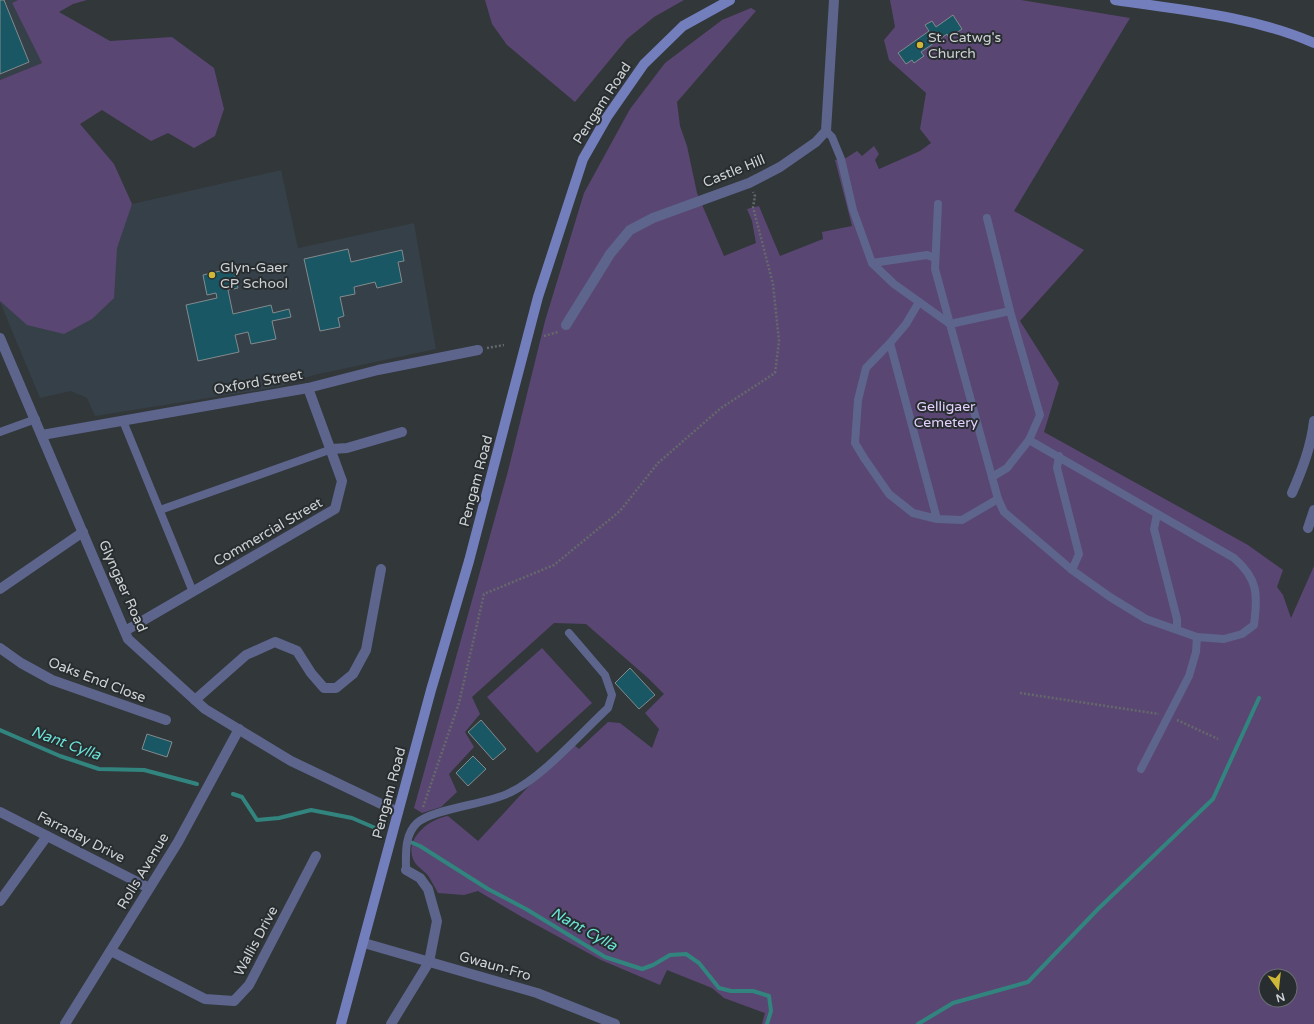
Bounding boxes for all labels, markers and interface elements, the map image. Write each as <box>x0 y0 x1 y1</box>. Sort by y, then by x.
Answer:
place label: St. Catwg's Church <box>928 29 1002 62</box>
marker: St. Catwg's Church <box>915 40 925 50</box>
street label: Pengam Road <box>569 59 635 147</box>
street label: Castle Hill <box>700 151 768 191</box>
place label: Glyn-Gaer CP School <box>220 259 288 292</box>
marker: Glyn-Gaer CP School <box>207 270 217 280</box>
street label: Oxford Street <box>212 366 305 398</box>
park label: Gelligaer Cemetery <box>914 398 979 431</box>
street label: Pengam Road <box>456 433 496 529</box>
street label: Commercial Street <box>211 494 326 570</box>
street label: Glyngaer Road <box>95 537 151 635</box>
street label: Oaks End Close <box>46 654 148 706</box>
water label: Nant Cylla <box>29 722 104 764</box>
street label: Pengam Road <box>369 745 409 841</box>
street label: Farraday Drive <box>34 808 128 866</box>
street label: Rolls Avenue <box>114 830 172 912</box>
street label: Wallis Drive <box>230 903 282 979</box>
water label: Nant Cylla <box>548 904 621 955</box>
street label: Gwaun-Fro <box>457 948 533 984</box>
north arrow <box>1258 968 1298 1008</box>
text: N <box>1275 990 1286 1005</box>

